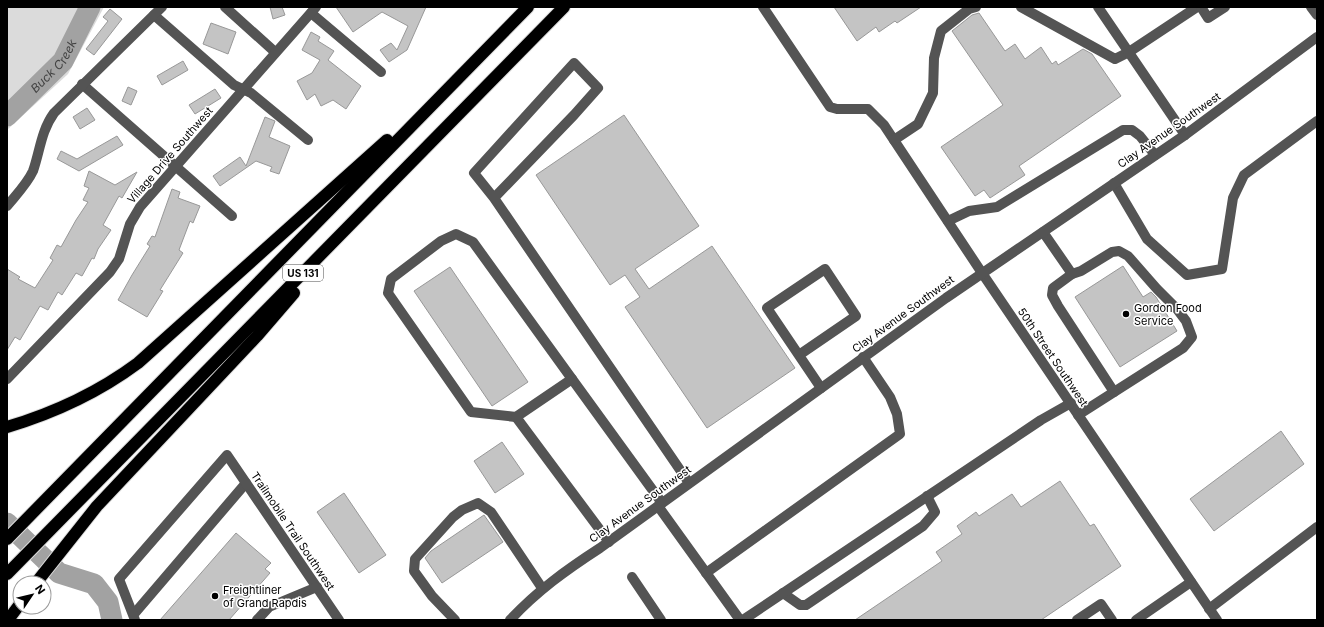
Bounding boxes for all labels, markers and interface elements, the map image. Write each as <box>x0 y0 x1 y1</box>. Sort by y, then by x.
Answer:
water label: Buck Creek <box>27 36 80 96</box>
street label: Clay Avenue Southwest <box>1115 89 1224 171</box>
street label: Village Drive Southwest <box>124 104 216 206</box>
road number: US 131 <box>283 265 323 281</box>
street label: Clay Avenue Southwest <box>849 272 957 356</box>
place label: Gordon Food Service <box>1134 301 1202 328</box>
street label: 50th Street Southwest <box>1015 305 1091 409</box>
marker: Gordon Food Service <box>1121 309 1131 319</box>
street label: Clay Avenue Southwest <box>586 462 694 546</box>
street label: Trailmobile Trail Southwest <box>248 469 338 593</box>
north arrow <box>12 575 52 615</box>
text: N <box>32 582 48 597</box>
place label: Freightliner of Grand Rapdis <box>223 583 307 610</box>
marker: Freightliner of Grand Rapdis <box>210 591 220 601</box>

